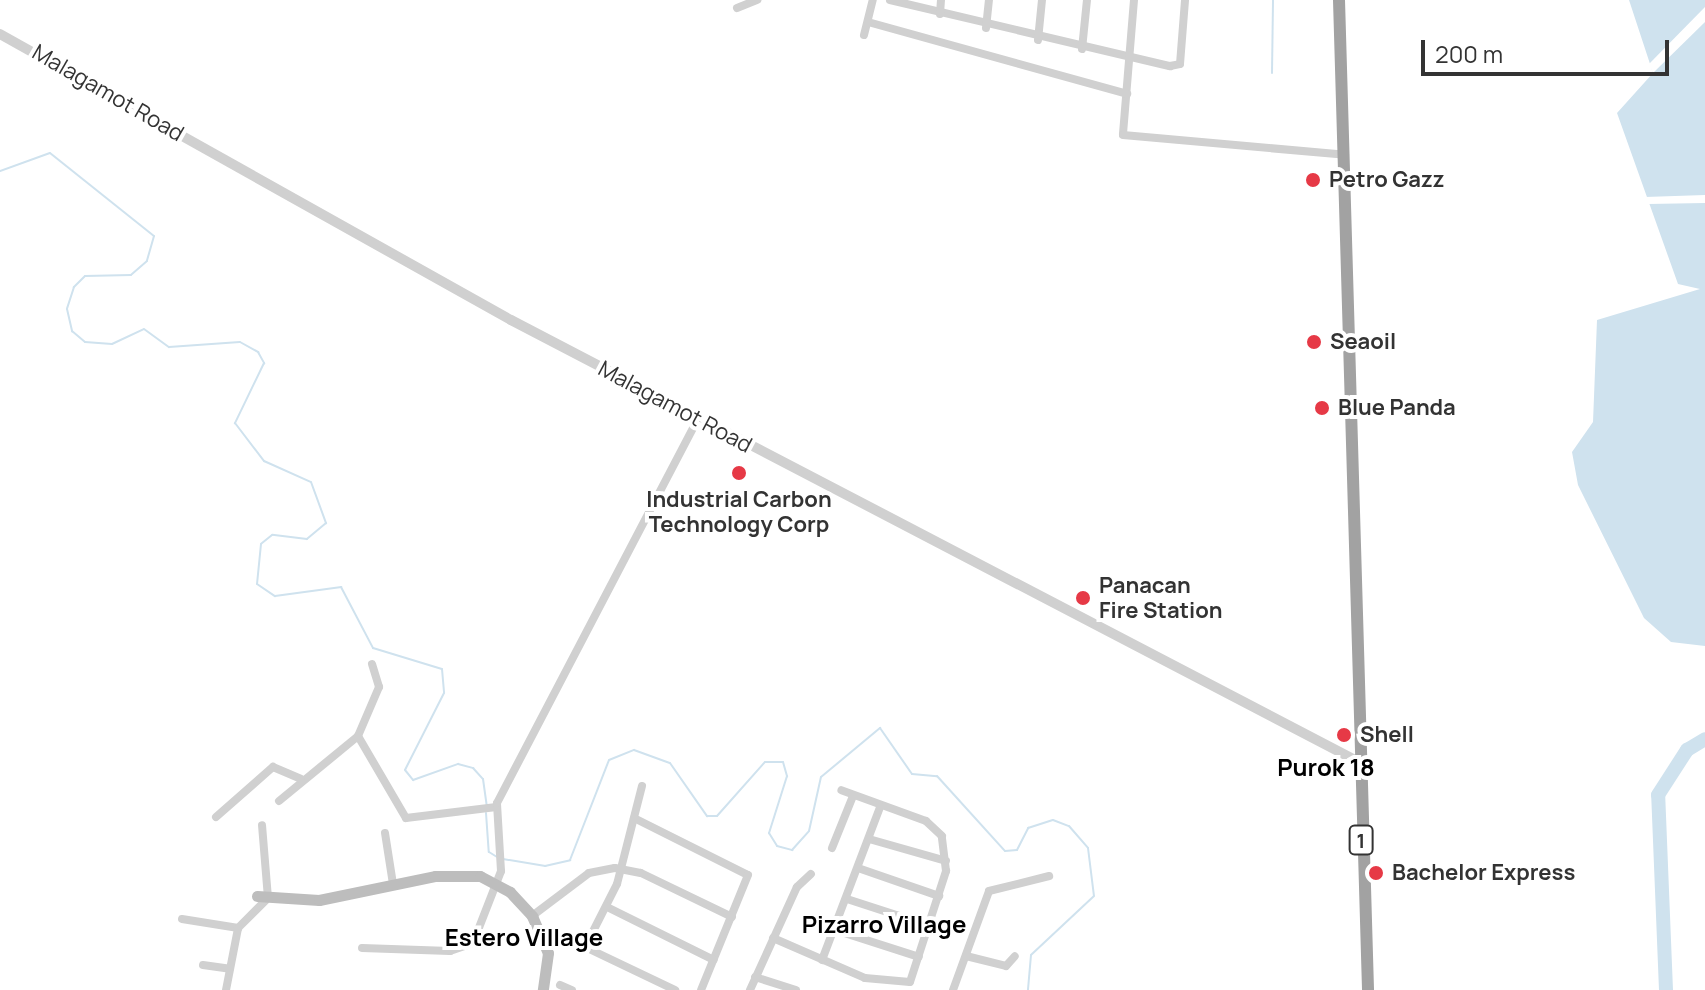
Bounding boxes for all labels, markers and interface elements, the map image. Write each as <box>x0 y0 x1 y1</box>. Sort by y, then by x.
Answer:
scale bar <box>1425 24 1673 74</box>
text: 200 m <box>1435 37 1503 70</box>
street label: Malagamot Road <box>28 39 188 147</box>
place label: Petro Gazz <box>1329 167 1444 193</box>
marker: Petro Gazz <box>1304 171 1322 189</box>
place label: Seaoil <box>1330 329 1396 355</box>
marker: Seaoil <box>1305 333 1323 351</box>
street label: Malagamot Road <box>594 355 756 459</box>
place label: Blue Panda <box>1338 395 1456 421</box>
marker: Blue Panda <box>1313 399 1331 417</box>
marker: Industrial Carbon Technology Corp <box>730 464 748 482</box>
place label: Industrial Carbon Technology Corp <box>646 486 832 538</box>
place label: Panacan Fire Station <box>1099 572 1223 624</box>
marker: Panacan Fire Station <box>1074 589 1092 607</box>
place label: Shell <box>1360 722 1414 748</box>
marker: Shell <box>1335 726 1353 744</box>
district label: Purok 18 <box>1277 753 1375 781</box>
road number: 1 <box>1347 824 1375 856</box>
place label: Bachelor Express <box>1392 860 1575 886</box>
marker: Bachelor Express <box>1367 864 1385 882</box>
district label: Pizarro Village <box>802 910 966 938</box>
district label: Estero Village <box>445 923 603 951</box>

